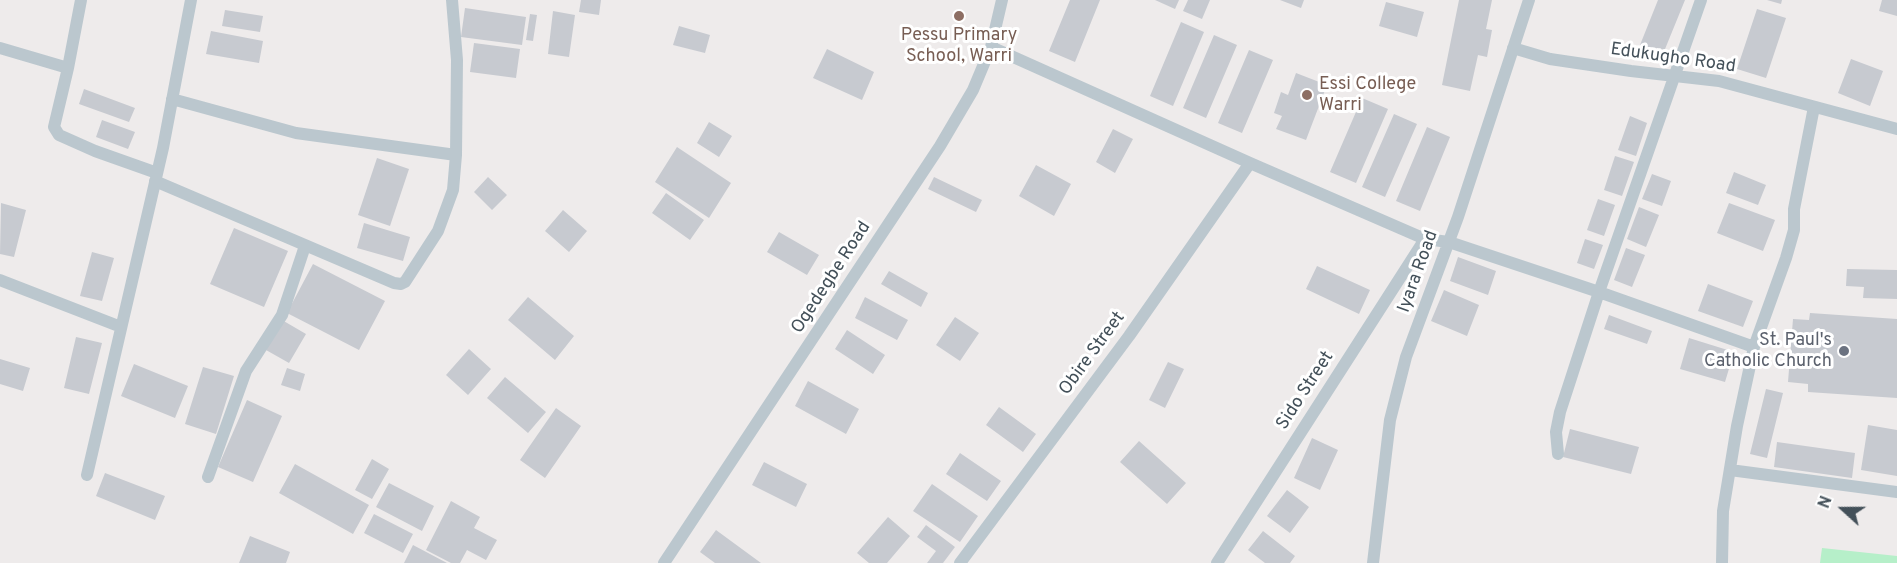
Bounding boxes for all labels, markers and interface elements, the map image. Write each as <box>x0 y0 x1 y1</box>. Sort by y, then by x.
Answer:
marker: Pessu Primary School, Warri <box>952 9 966 23</box>
place label: Pessu Primary School, Warri <box>901 25 1017 68</box>
street label: Edukugho Road <box>1609 40 1737 78</box>
place label: Essi College Warri <box>1319 74 1416 116</box>
marker: Essi College Warri <box>1300 88 1314 102</box>
street label: Ogedegbe Road <box>788 218 876 338</box>
street label: Iyara Road <box>1394 228 1444 316</box>
street label: Obire Street <box>1056 308 1130 400</box>
place label: St. Paul's Catholic Church <box>1704 330 1832 372</box>
marker: St. Paul's Catholic Church <box>1837 344 1851 358</box>
street label: Sido Street <box>1273 348 1339 434</box>
north arrow <box>1813 479 1873 539</box>
text: N <box>1815 494 1838 512</box>

